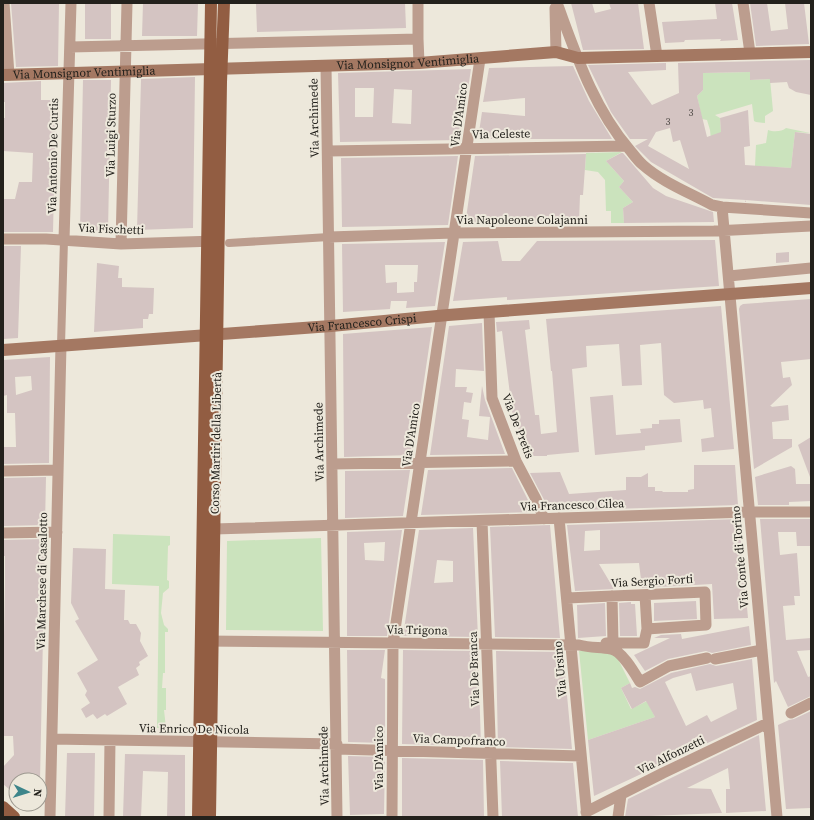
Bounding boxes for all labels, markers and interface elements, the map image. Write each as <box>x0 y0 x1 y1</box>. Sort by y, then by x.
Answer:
street label: Via Monsignor Ventimiglia <box>336 50 481 73</box>
street label: Via Monsignor Ventimiglia <box>12 63 157 83</box>
street label: Via Archimede <box>305 78 323 158</box>
street label: Via D'Amico <box>447 81 471 148</box>
street label: Via Luigi Sturzo <box>102 92 120 177</box>
street label: Via Antonio De Curtis <box>44 98 62 214</box>
house number: 3 <box>689 106 694 119</box>
house number: 3 <box>666 115 671 128</box>
street label: Via Celeste <box>472 125 530 143</box>
street label: Via Napoleone Colajanni <box>456 212 588 228</box>
street label: Via Fischetti <box>78 220 145 238</box>
street label: Via Francesco Crispi <box>307 310 418 336</box>
street label: Corso Martiri della Libertà <box>207 371 225 514</box>
street label: Via De Pretis <box>498 391 538 461</box>
street label: Via D'Amico <box>398 401 424 468</box>
street label: Via Archimede <box>310 402 328 482</box>
street label: Via Francesco Cilea <box>520 495 625 515</box>
street label: Via Conte di Torino <box>728 505 752 609</box>
street label: Via Marchese di Casalotto <box>33 512 51 650</box>
street label: Via Sergio Forti <box>610 571 694 591</box>
street label: Via Trigona <box>386 621 449 639</box>
street label: Via De Branca <box>465 630 483 707</box>
street label: Via Ursino <box>550 640 570 698</box>
street label: Via Enrico De Nicola <box>139 720 250 738</box>
street label: Via D'Amico <box>371 725 387 790</box>
street label: Via Archimede <box>315 726 333 806</box>
street label: Via Campofranco <box>412 730 506 750</box>
street label: Via Alfonzetti <box>635 732 708 778</box>
north arrow <box>8 772 48 812</box>
text: N <box>30 788 45 797</box>

